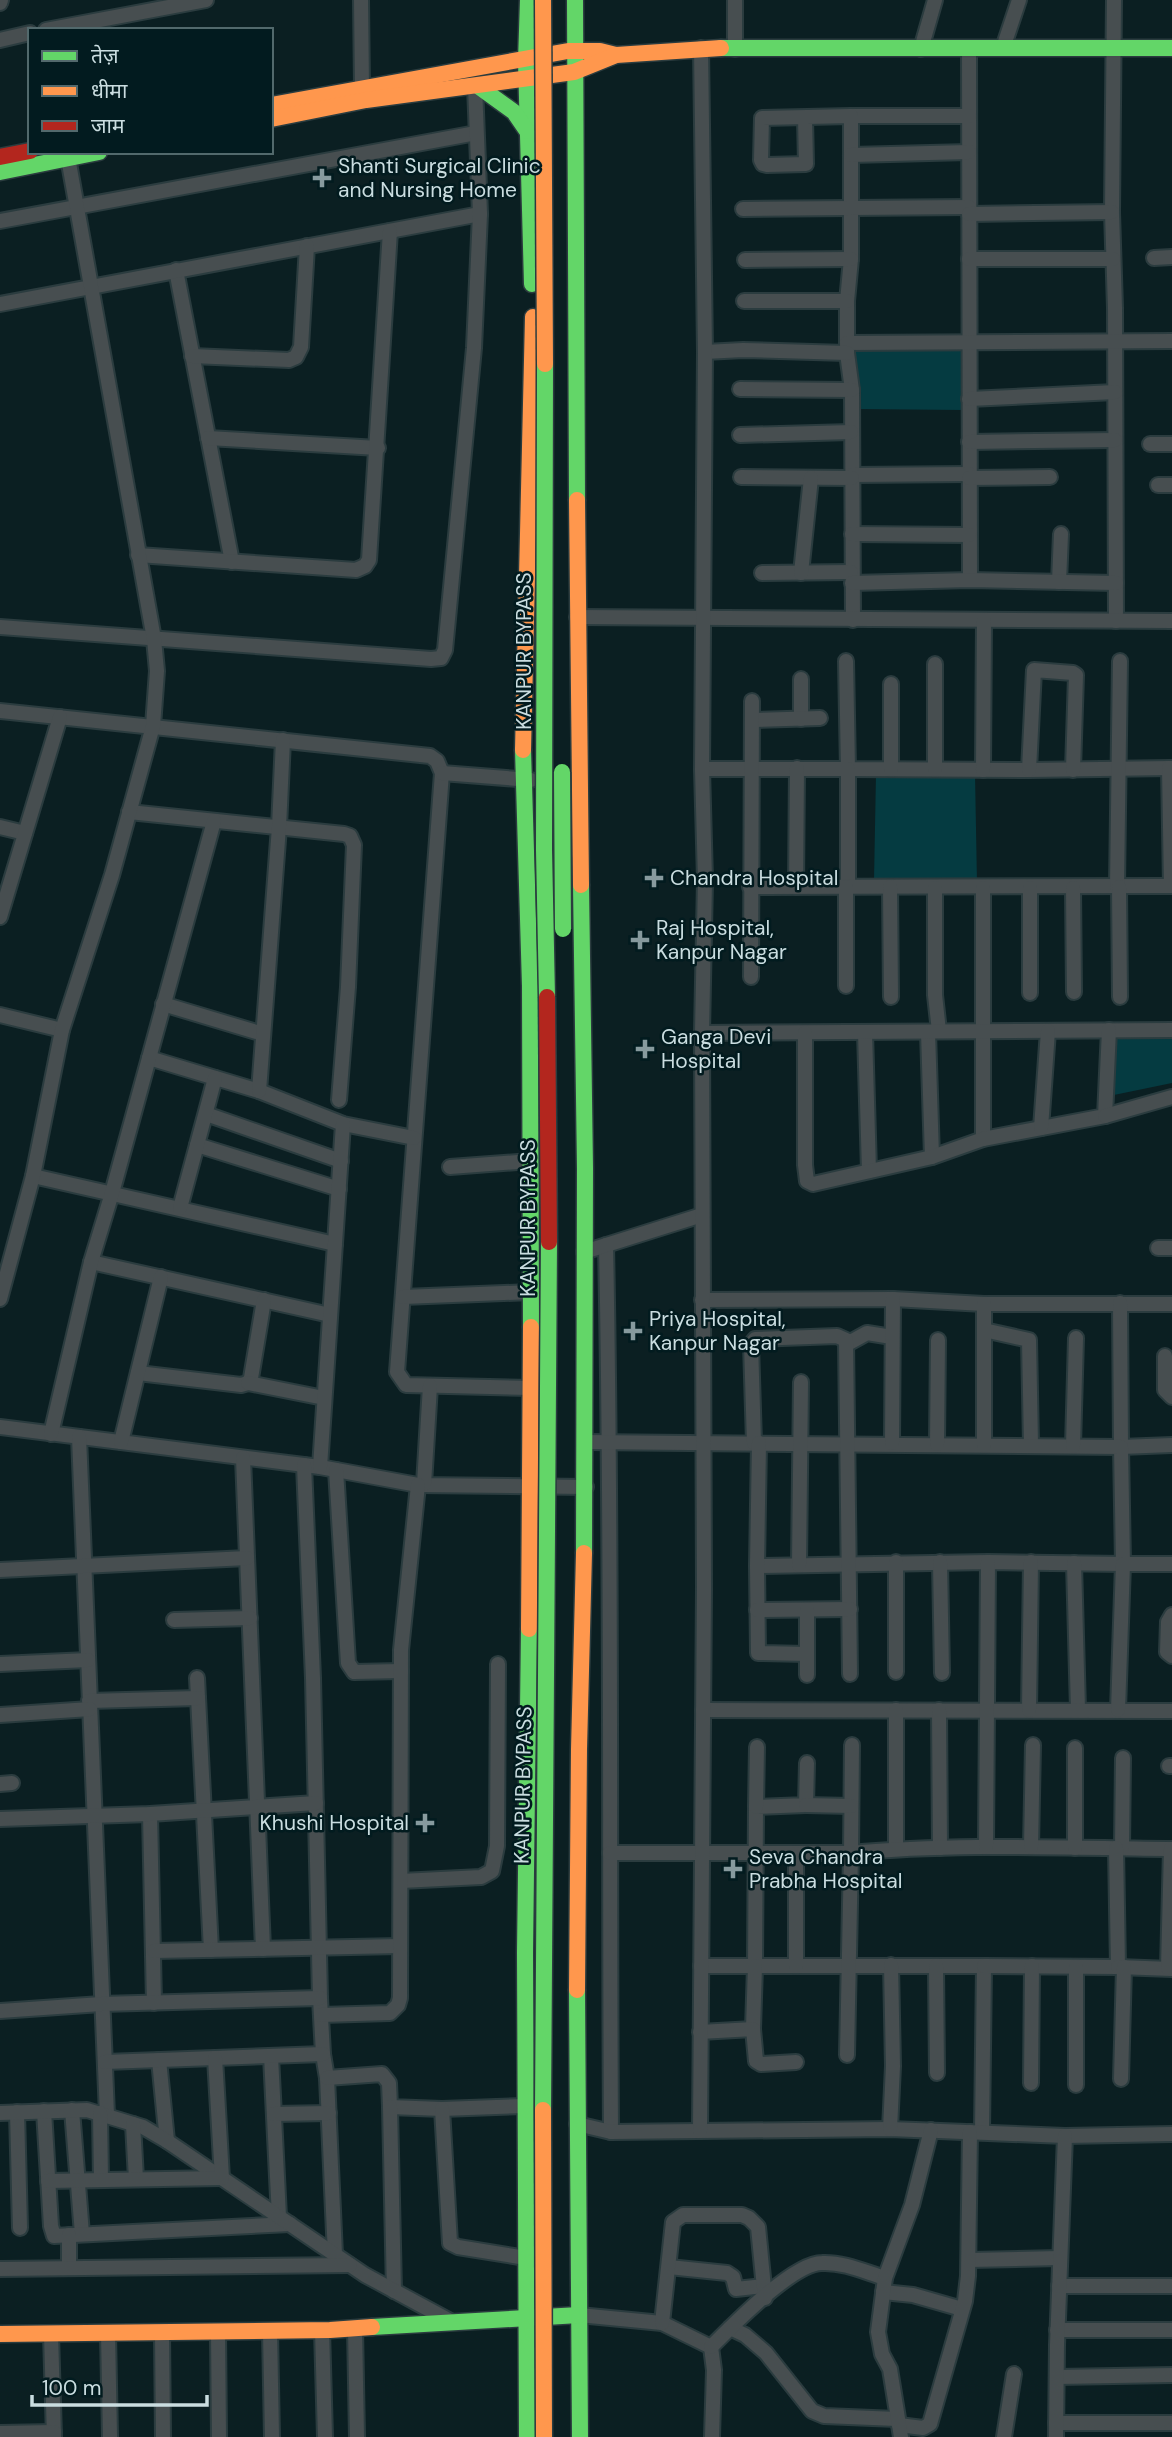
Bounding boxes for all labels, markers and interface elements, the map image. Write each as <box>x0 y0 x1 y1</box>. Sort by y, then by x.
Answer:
legend <box>28 28 273 154</box>
text: तेज़ <box>91 42 119 70</box>
text: धीमा <box>91 77 128 105</box>
text: जाम <box>91 112 125 140</box>
place label: Shanti Surgical Clinic and Nursing Home <box>338 152 541 204</box>
marker: Shanti Surgical Clinic and Nursing Home <box>312 168 332 188</box>
street label: KANPUR BYPASS <box>510 572 538 730</box>
place label: Chandra Hospital <box>670 864 838 892</box>
marker: Chandra Hospital <box>644 868 664 888</box>
place label: Raj Hospital, Kanpur Nagar <box>656 914 787 966</box>
marker: Raj Hospital, Kanpur Nagar <box>630 930 650 950</box>
place label: Ganga Devi Hospital <box>661 1023 771 1075</box>
marker: Ganga Devi Hospital <box>635 1039 655 1059</box>
street label: KANPUR BYPASS <box>514 1139 542 1297</box>
place label: Priya Hospital, Kanpur Nagar <box>649 1305 786 1357</box>
marker: Priya Hospital, Kanpur Nagar <box>623 1321 643 1341</box>
street label: KANPUR BYPASS <box>508 1706 538 1864</box>
place label: Khushi Hospital <box>260 1809 409 1837</box>
marker: Khushi Hospital <box>415 1813 435 1833</box>
place label: Seva Chandra Prabha Hospital <box>749 1843 902 1895</box>
marker: Seva Chandra Prabha Hospital <box>723 1859 743 1879</box>
scale bar <box>32 2364 206 2408</box>
text: 100 m <box>42 2374 102 2402</box>

